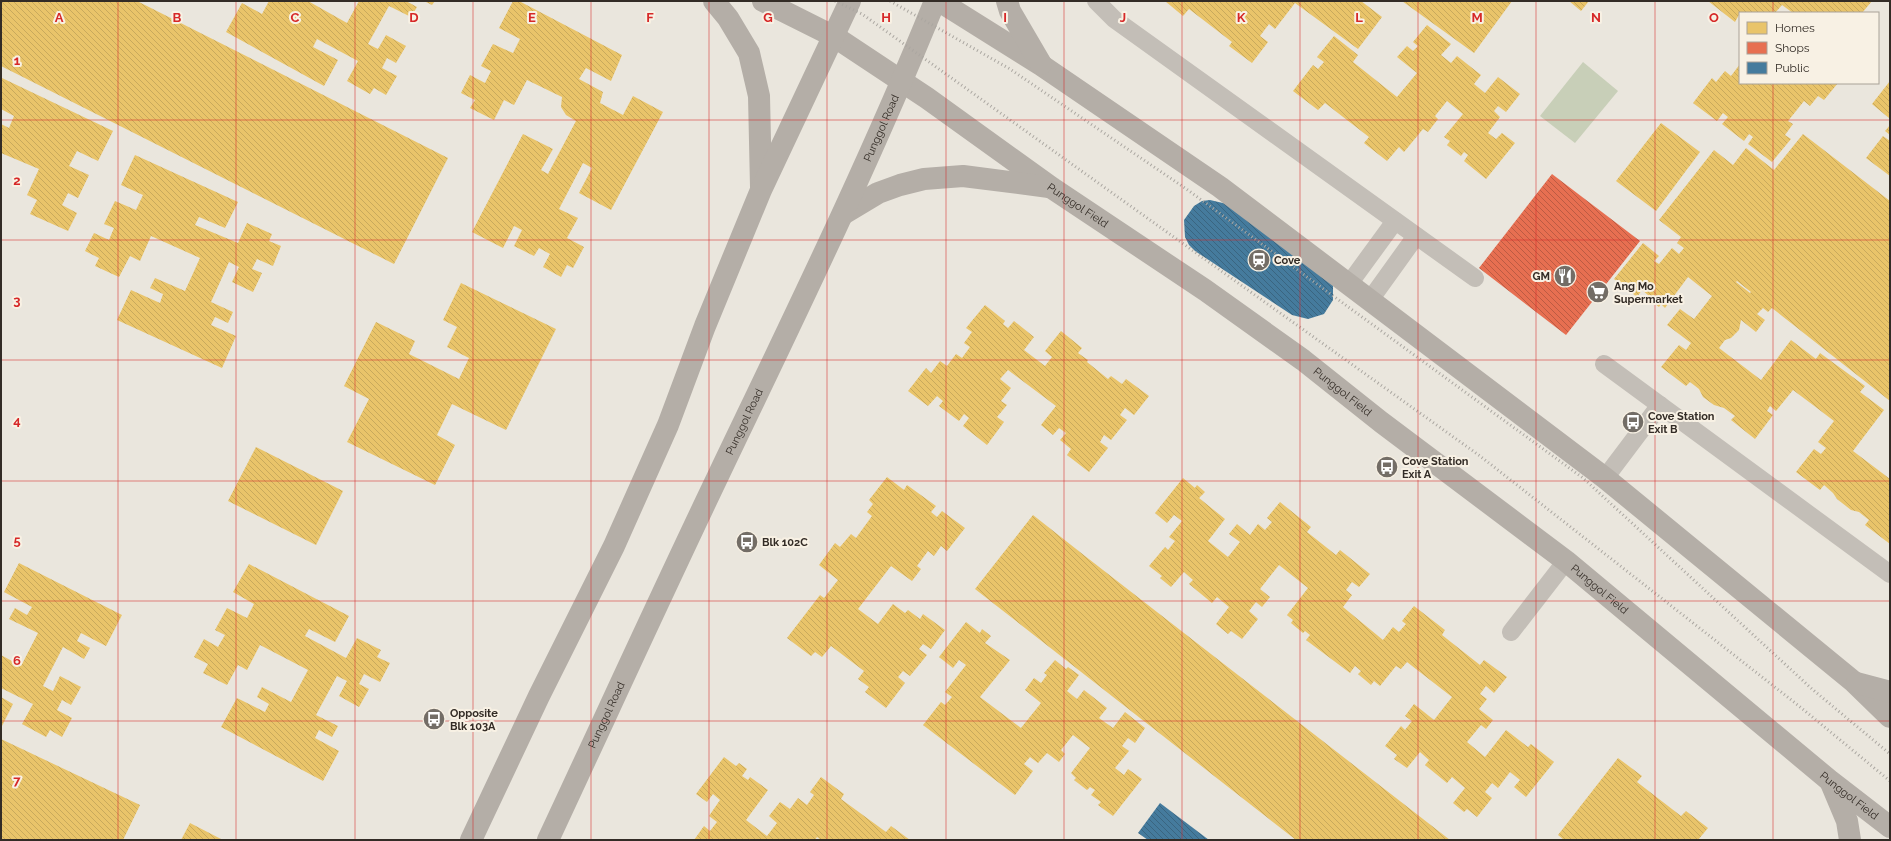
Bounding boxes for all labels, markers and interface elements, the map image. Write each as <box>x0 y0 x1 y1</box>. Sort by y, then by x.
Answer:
text: A <box>55 10 64 25</box>
text: B <box>173 10 182 25</box>
text: C <box>291 10 300 25</box>
text: D <box>409 10 419 25</box>
text: E <box>528 10 536 25</box>
text: F <box>646 10 654 25</box>
text: G <box>763 10 773 25</box>
text: H <box>881 10 891 25</box>
text: I <box>1003 10 1007 25</box>
text: J <box>1120 10 1126 25</box>
text: K <box>1237 10 1246 25</box>
text: L <box>1355 10 1363 25</box>
text: M <box>1471 10 1483 25</box>
text: N <box>1591 10 1601 25</box>
text: O <box>1709 10 1719 25</box>
legend <box>1739 12 1879 84</box>
text: Homes <box>1775 21 1815 35</box>
text: Shops <box>1775 41 1810 55</box>
text: 1 <box>14 53 21 68</box>
text: Public <box>1775 61 1810 75</box>
street label: Punggol Road <box>861 92 902 164</box>
text: 2 <box>13 173 21 188</box>
street label: Punggol Field <box>1045 180 1111 230</box>
station icon: Cove <box>1246 247 1272 273</box>
place label: Cove <box>1274 254 1301 267</box>
restaurant icon: GM <box>1552 263 1578 289</box>
place label: GM <box>1533 270 1550 283</box>
supermarket icon: Ang Mo Supermarket <box>1585 279 1611 305</box>
place label: Ang Mo Supermarket <box>1614 280 1684 306</box>
text: 3 <box>13 293 21 308</box>
street label: Punggol Field <box>1311 365 1375 419</box>
street label: Punggol Road <box>723 386 766 457</box>
bus stop icon: Cove Station Exit B <box>1620 409 1646 435</box>
place label: Cove Station Exit B <box>1648 410 1715 436</box>
text: 4 <box>13 413 21 428</box>
bus stop icon: Cove Station Exit A <box>1374 454 1400 480</box>
place label: Cove Station Exit A <box>1402 455 1469 481</box>
bus stop icon: Blk 102C <box>734 529 760 555</box>
text: 5 <box>13 533 21 548</box>
place label: Blk 102C <box>762 536 808 549</box>
street label: Punggol Field <box>1568 561 1631 617</box>
text: 6 <box>13 653 21 668</box>
street label: Punggol Road <box>585 679 627 750</box>
bus stop icon: Opposite Blk 103A <box>421 706 447 732</box>
place label: Opposite Blk 103A <box>450 707 498 733</box>
street label: Punggol Field <box>1817 769 1881 822</box>
text: 7 <box>13 773 21 788</box>

